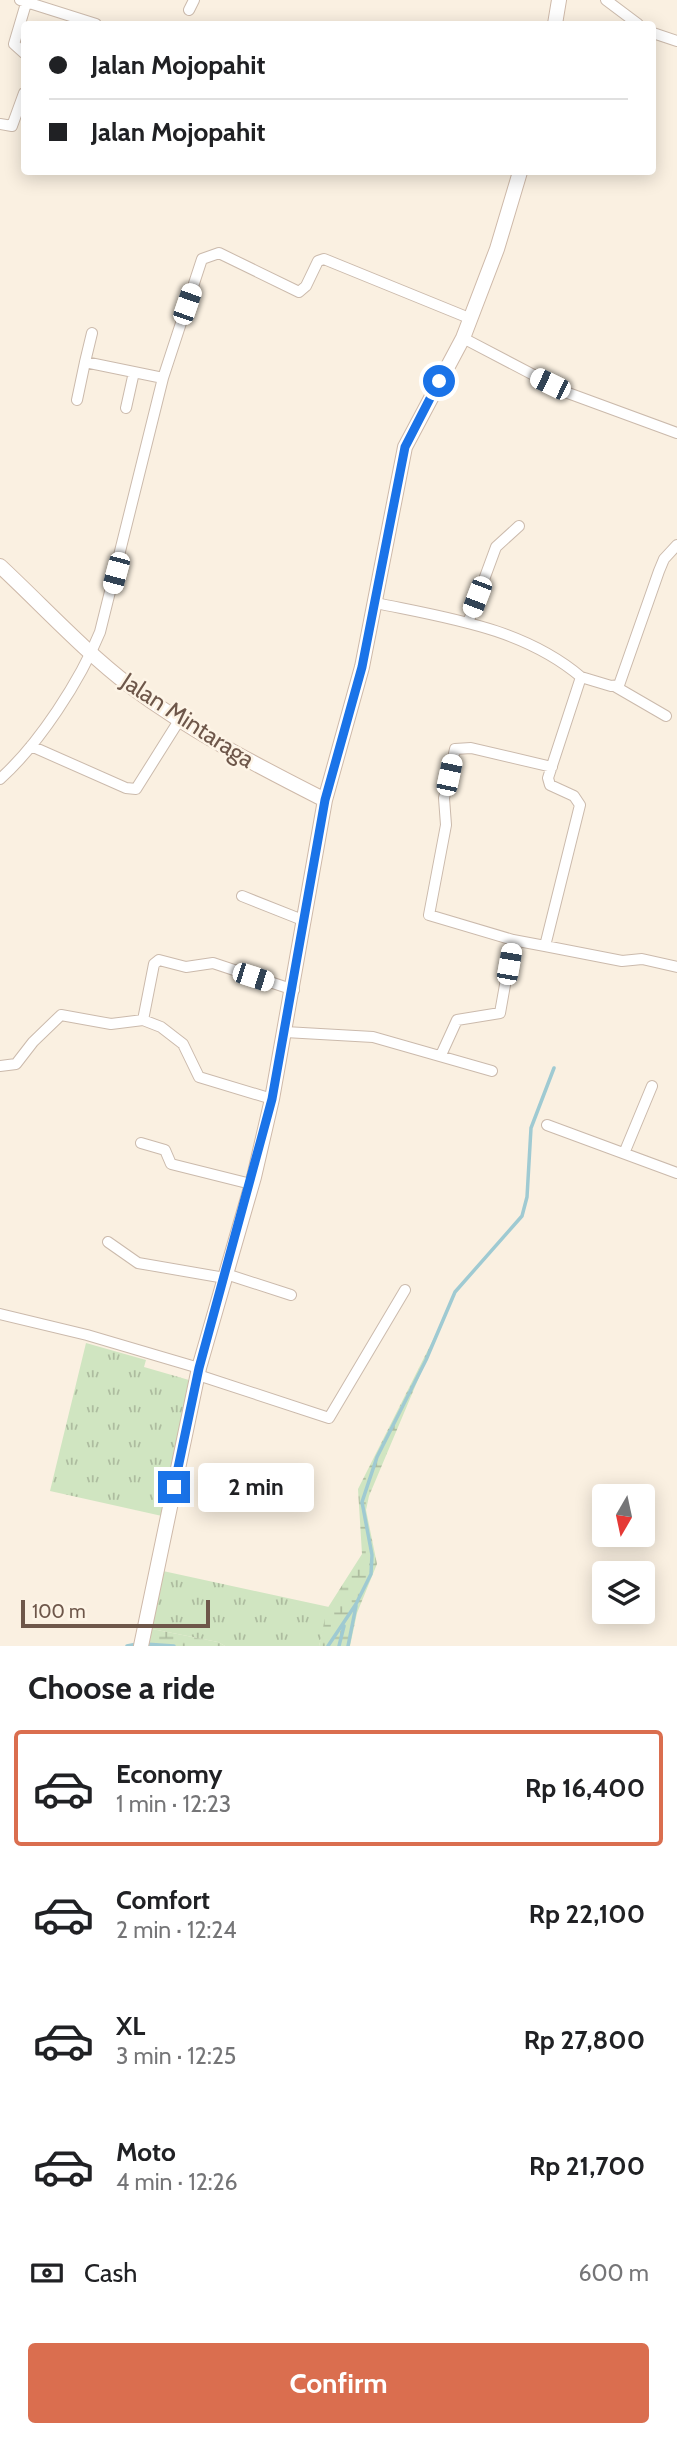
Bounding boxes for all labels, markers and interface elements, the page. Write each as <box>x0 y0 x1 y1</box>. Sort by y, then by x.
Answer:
text: Jalan Mojopahit <box>91 49 266 81</box>
text: Jalan Mojopahit <box>91 116 266 148</box>
car <box>171 281 204 327</box>
route start <box>423 365 455 397</box>
car <box>527 365 574 403</box>
car <box>101 550 132 596</box>
car <box>460 574 495 620</box>
street label: Jalan Mintaraga <box>115 666 260 774</box>
car <box>435 752 464 798</box>
car <box>496 941 523 987</box>
car <box>230 961 277 993</box>
callout: 2 min <box>198 1462 314 1512</box>
route end <box>158 1471 190 1503</box>
text: 2 min <box>228 1473 284 1501</box>
north arrow <box>592 1484 654 1547</box>
map controls <box>592 1484 655 1624</box>
button: layers <box>592 1561 655 1624</box>
scale bar <box>21 1597 210 1629</box>
text: 100 m <box>32 1600 86 1623</box>
text: Choose a ride <box>28 1668 215 1707</box>
icon: car <box>32 1757 95 1820</box>
text: Economy <box>116 1758 222 1790</box>
text: Rp 16,400 <box>525 1772 645 1804</box>
text: 1 min · 12:23 <box>116 1790 231 1818</box>
icon: car <box>32 1883 95 1946</box>
text: Comfort <box>116 1884 210 1916</box>
text: Rp 22,100 <box>529 1898 645 1930</box>
text: 2 min · 12:24 <box>116 1916 237 1944</box>
icon: car <box>32 2009 95 2072</box>
text: XL <box>116 2010 145 2042</box>
text: Rp 27,800 <box>524 2024 645 2056</box>
text: 3 min · 12:25 <box>116 2042 236 2070</box>
icon: car <box>32 2135 95 2198</box>
text: Moto <box>116 2136 176 2168</box>
text: Rp 21,700 <box>529 2150 645 2182</box>
text: 4 min · 12:26 <box>116 2168 238 2196</box>
icon: cash <box>28 2254 66 2292</box>
text: Cash <box>84 2257 137 2289</box>
text: 600 m <box>578 2259 649 2287</box>
button: Confirm <box>28 2343 649 2423</box>

